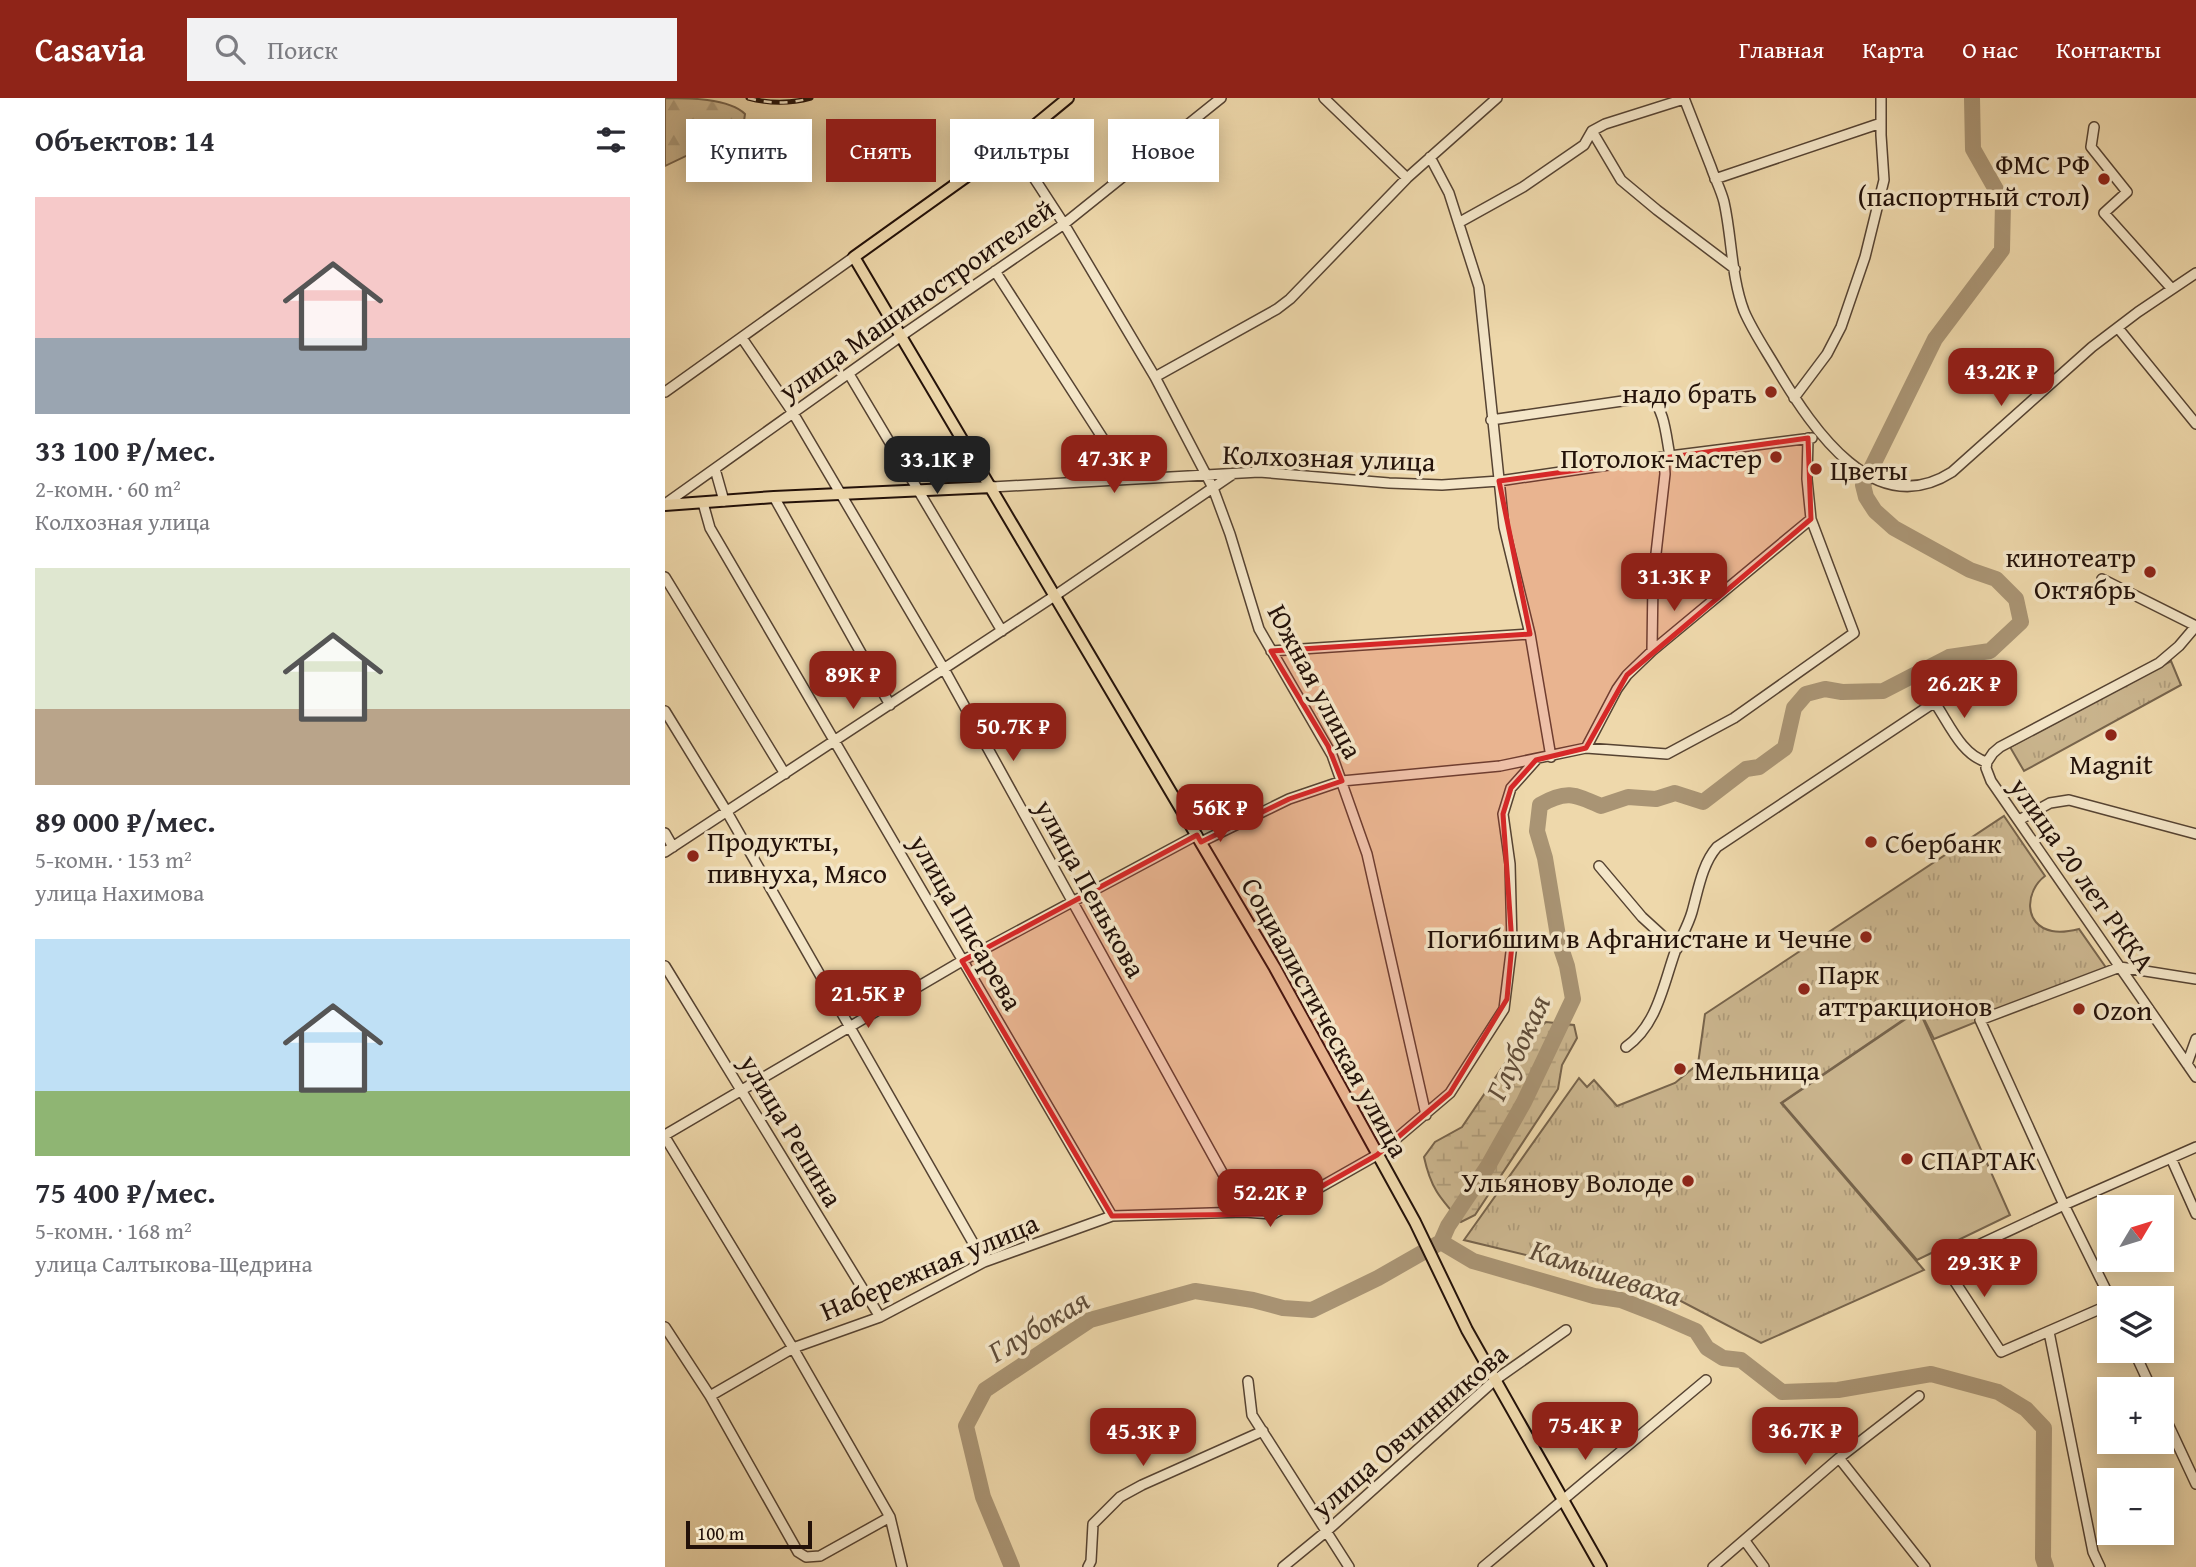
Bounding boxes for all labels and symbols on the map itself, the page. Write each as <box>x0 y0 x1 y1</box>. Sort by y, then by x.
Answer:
place label: ФМС РФ (паспортный стол) <box>1857 143 2090 216</box>
marker: ФМС РФ (паспортный стол) <box>2096 171 2112 187</box>
street label: улица Машиностроителей <box>769 188 1063 411</box>
pin: 43.2K ₽ <box>1936 348 2066 408</box>
place label: надо брать <box>1622 372 1757 413</box>
marker: надо брать <box>1763 384 1779 400</box>
street label: Колхозная улица <box>1222 433 1437 481</box>
pin: 33.1K ₽ <box>872 436 1002 496</box>
pin: 47.3K ₽ <box>1049 436 1179 495</box>
place label: Потолок-мастер <box>1560 437 1762 478</box>
marker: Потолок-мастер <box>1768 449 1784 465</box>
place label: Цветы <box>1830 449 1908 490</box>
marker: Цветы <box>1808 461 1824 477</box>
place label: кинотеатр Октябрь <box>2006 536 2136 609</box>
pin: 31.3K ₽ <box>1609 554 1739 613</box>
marker: кинотеатр Октябрь <box>2142 564 2158 580</box>
street label: Южная улица <box>1258 596 1374 766</box>
pin: 89K ₽ <box>804 652 902 711</box>
pin: 26.2K ₽ <box>1899 660 2029 720</box>
pin: 50.7K ₽ <box>948 704 1078 763</box>
marker: Magnit <box>2103 727 2119 743</box>
place label: Magnit <box>2069 743 2153 784</box>
street label: улица 20 лет РККА <box>2000 767 2166 980</box>
pin: 56K ₽ <box>1171 784 1269 844</box>
street label: улица Пенькова <box>1025 790 1157 985</box>
place label: Продукты, пивнуха, Мясо <box>707 820 887 893</box>
place label: Сбербанк <box>1885 822 2002 863</box>
street label: улица Писарева <box>899 825 1034 1018</box>
marker: Сбербанк <box>1863 834 1879 850</box>
marker: Продукты, пивнуха, Мясо <box>685 848 701 864</box>
street label: Социалистическая улица <box>1232 870 1420 1165</box>
place label: Погибшим в Афганистане и Чечне <box>1427 917 1852 958</box>
marker: Погибшим в Афганистане и Чечне <box>1858 929 1874 945</box>
place label: Парк аттракционов <box>1818 953 1993 1026</box>
pin: 21.5K ₽ <box>803 970 933 1030</box>
marker: Парк аттракционов <box>1796 981 1812 997</box>
water label: Глубокая <box>1473 987 1561 1108</box>
place label: Ozon <box>2093 989 2153 1030</box>
marker: Ozon <box>2071 1001 2087 1017</box>
street label: улица Репина <box>730 1045 854 1215</box>
place label: Мельница <box>1694 1049 1821 1090</box>
marker: Мельница <box>1672 1061 1688 1077</box>
place label: СПАРТАК <box>1921 1139 2036 1180</box>
marker: СПАРТАК <box>1899 1151 1915 1167</box>
place label: Ульянову Володе <box>1461 1161 1674 1202</box>
pin: 52.2K ₽ <box>1205 1170 1335 1229</box>
marker: Ульянову Володе <box>1680 1173 1696 1189</box>
north arrow <box>2097 1195 2173 1272</box>
street label: Набережная улица <box>813 1201 1045 1331</box>
water label: Камышеваха <box>1525 1227 1687 1317</box>
pin: 29.3K ₽ <box>1919 1240 2049 1299</box>
water label: Глубокая <box>978 1277 1098 1373</box>
street label: улица Овчинникова <box>1301 1332 1517 1528</box>
pin: 75.4K ₽ <box>1520 1402 1650 1462</box>
pin: 45.3K ₽ <box>1078 1408 1208 1468</box>
pin: 36.7K ₽ <box>1740 1408 1870 1467</box>
scale bar <box>686 1518 812 1550</box>

